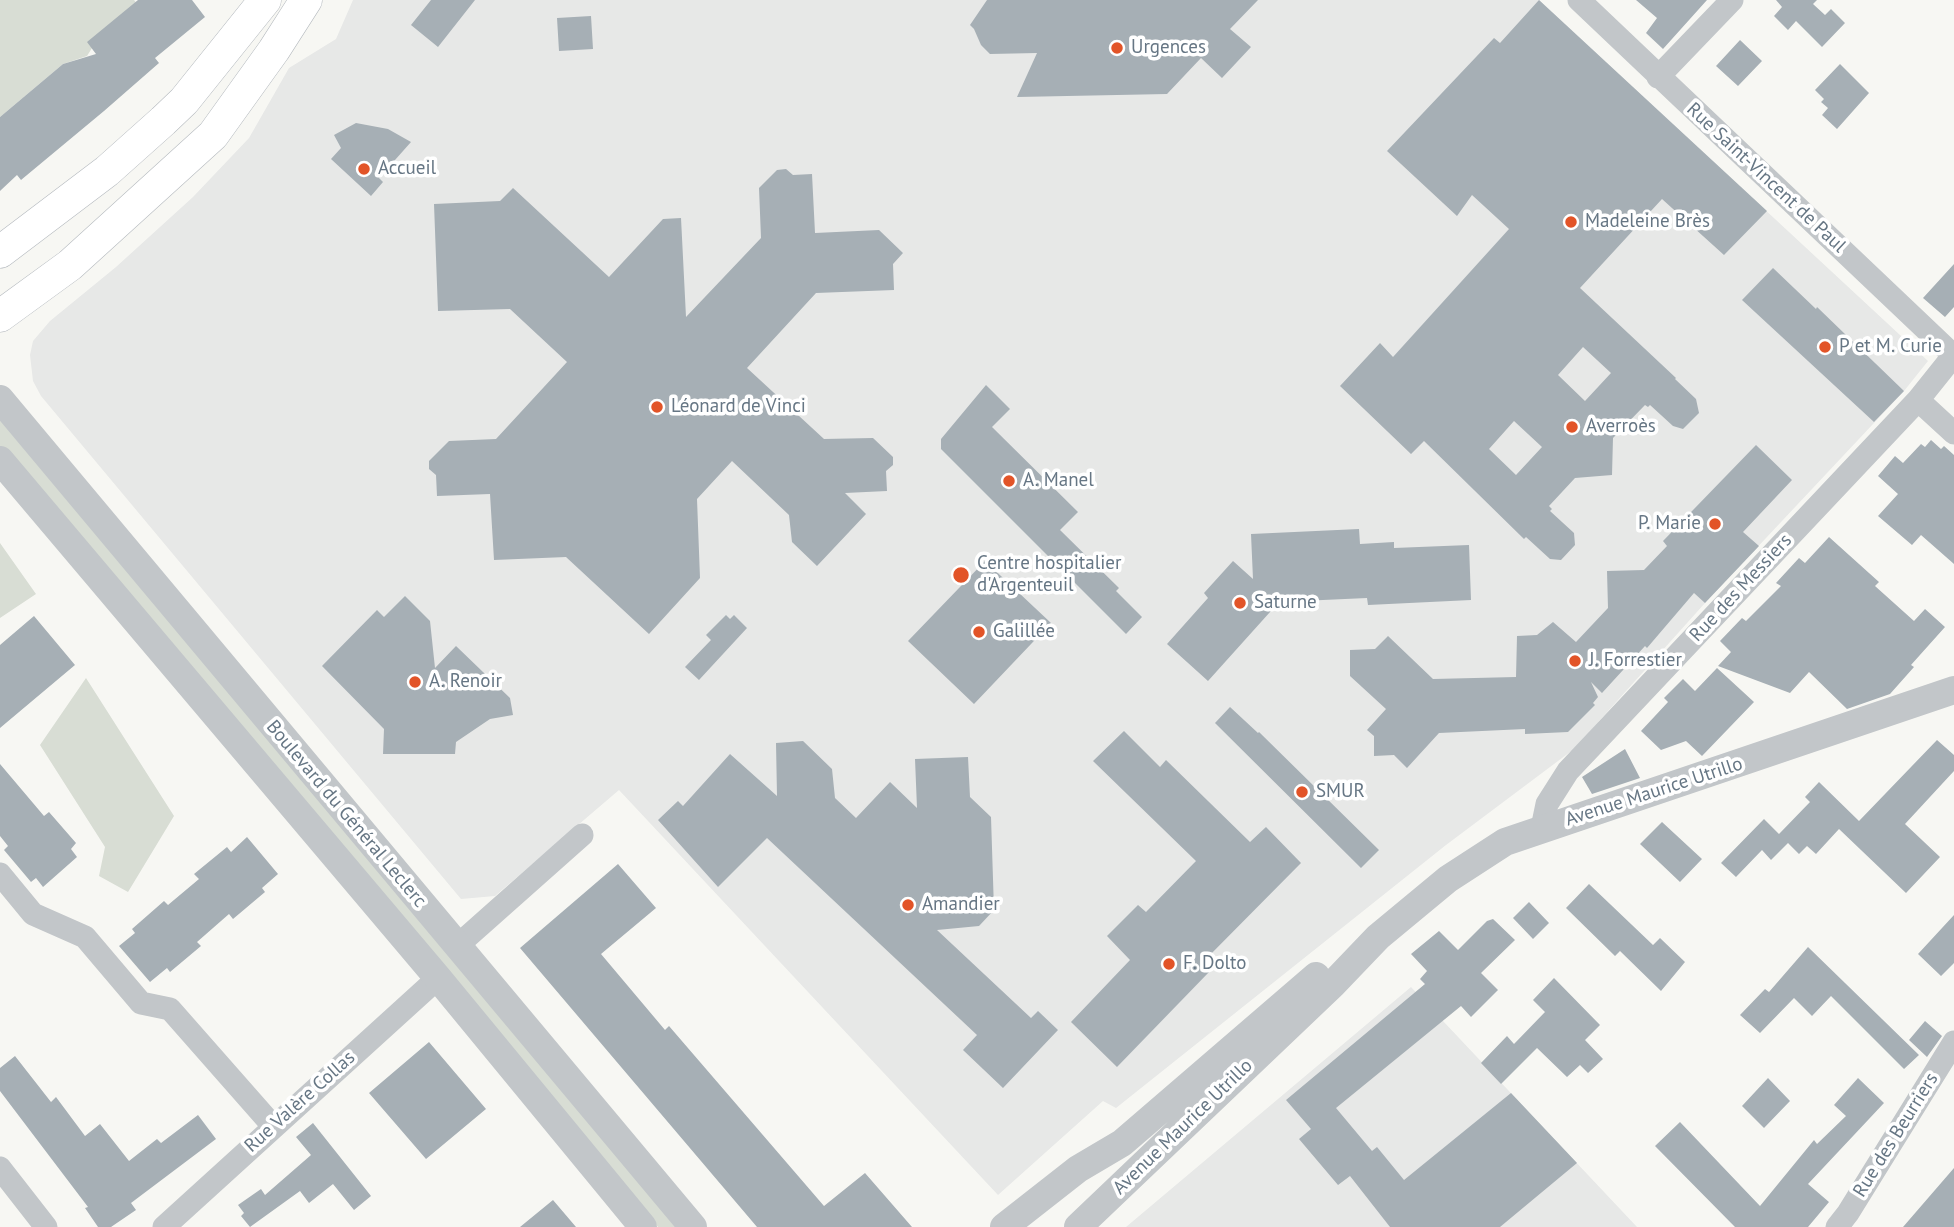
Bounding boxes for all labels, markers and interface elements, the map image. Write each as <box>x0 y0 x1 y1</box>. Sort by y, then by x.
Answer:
place label: Urgences <box>1131 37 1206 59</box>
marker: Urgences <box>1109 40 1125 56</box>
street label: Rue Saint-Vincent de Paul <box>1682 98 1850 258</box>
place label: Accueil <box>378 158 436 180</box>
marker: Accueil <box>356 161 372 177</box>
place label: Madeleine Brès <box>1585 211 1710 233</box>
marker: Madeleine Brès <box>1563 214 1579 230</box>
place label: P et M. Curie <box>1839 336 1942 358</box>
marker: P et M. Curie <box>1817 339 1833 355</box>
place label: Léonard de Vinci <box>671 396 806 418</box>
marker: Léonard de Vinci <box>649 399 665 415</box>
place label: Averroès <box>1586 416 1656 438</box>
marker: Averroès <box>1564 419 1580 435</box>
place label: A. Manel <box>1023 470 1094 492</box>
marker: A. Manel <box>1001 473 1017 489</box>
place label: P. Marie <box>1638 513 1701 535</box>
marker: P. Marie <box>1707 516 1723 532</box>
street label: Rue des Messiers <box>1685 529 1797 647</box>
place label: Centre hospitalier d'Argenteuil <box>977 553 1121 597</box>
marker: Centre hospitalier d'Argenteuil <box>951 565 971 585</box>
place label: Saturne <box>1254 592 1317 614</box>
marker: Saturne <box>1232 595 1248 611</box>
place label: Galillée <box>993 621 1055 643</box>
marker: Galillée <box>971 624 987 640</box>
place label: J. Forrestier <box>1589 650 1682 672</box>
marker: J. Forrestier <box>1567 653 1583 669</box>
place label: A. Renoir <box>429 671 502 693</box>
marker: A. Renoir <box>407 674 423 690</box>
street label: Boulevard du Général Leclerc <box>261 716 431 912</box>
street label: Avenue Maurice Utrillo <box>1562 753 1746 831</box>
place label: SMUR <box>1316 781 1365 803</box>
marker: SMUR <box>1294 784 1310 800</box>
place label: Amandier <box>922 894 1000 916</box>
marker: Amandier <box>900 897 916 913</box>
place label: F. Dolto <box>1183 953 1247 975</box>
marker: F. Dolto <box>1161 956 1177 972</box>
street label: Rue Valère Collas <box>240 1046 360 1158</box>
street label: Avenue Maurice Utrillo <box>1108 1054 1258 1200</box>
street label: Rue des Beurriers <box>1849 1069 1943 1201</box>

